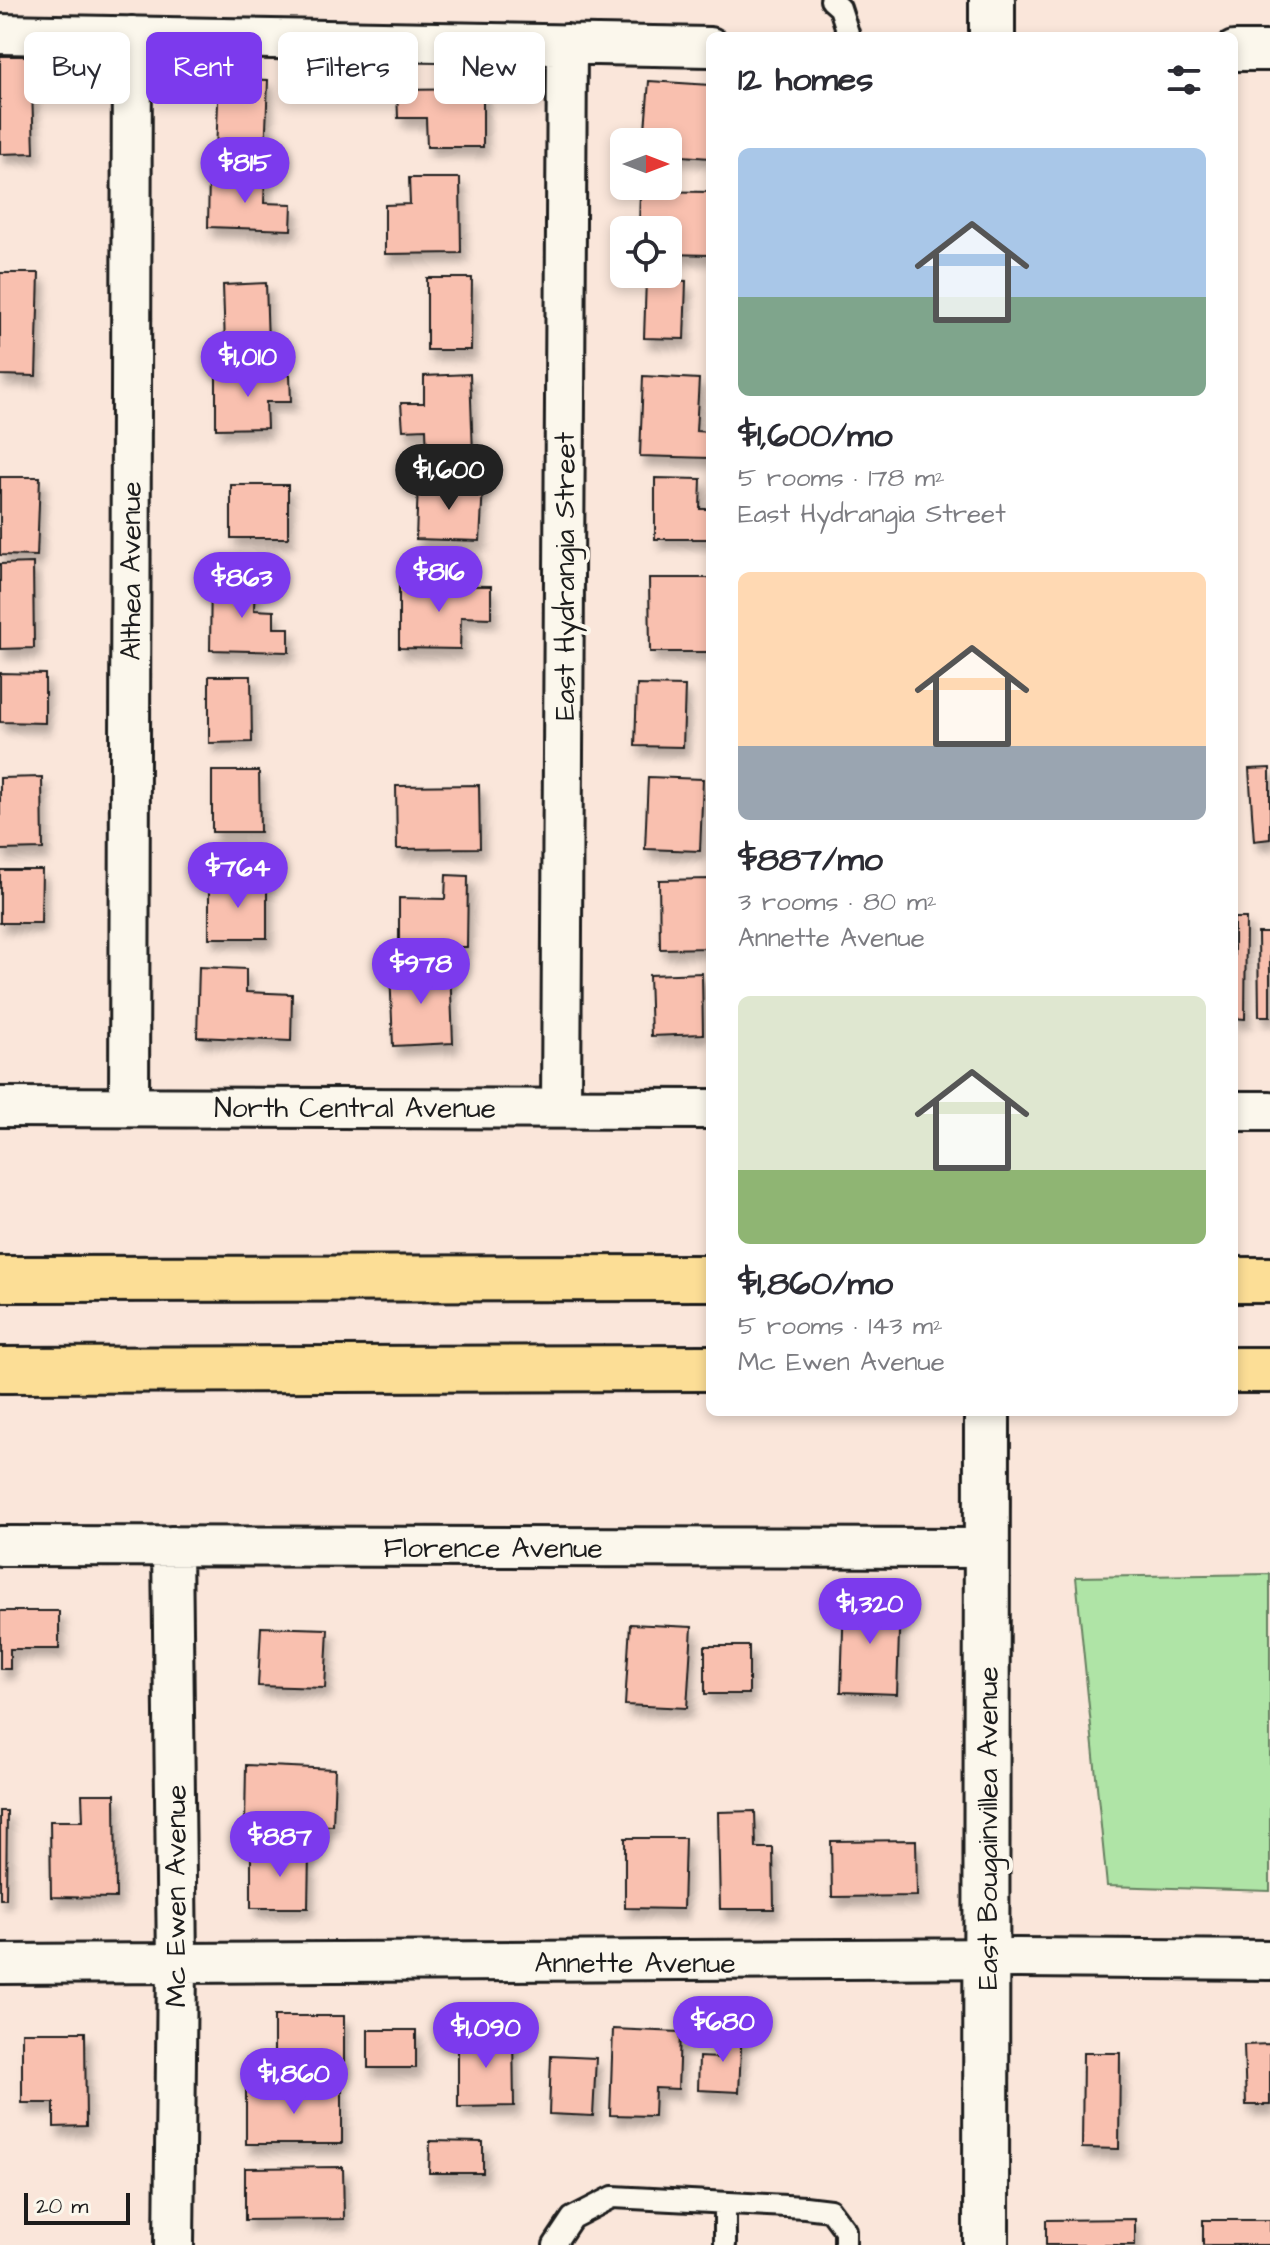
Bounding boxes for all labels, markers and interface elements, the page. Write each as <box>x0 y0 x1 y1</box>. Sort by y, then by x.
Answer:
chip: Buy <box>24 32 130 104</box>
chip: Rent <box>146 32 262 104</box>
chip: Filters <box>278 32 418 104</box>
chip: New <box>434 32 545 104</box>
text: 12 homes <box>738 56 873 104</box>
icon: filters <box>1162 58 1206 102</box>
north arrow <box>610 128 682 200</box>
map controls <box>610 128 682 288</box>
pin: $815 <box>198 137 292 205</box>
text: $815 <box>218 145 272 181</box>
icon: home <box>900 200 1044 344</box>
button: locate <box>610 216 682 288</box>
pin: $1,010 <box>183 331 313 399</box>
text: $1,010 <box>219 339 277 375</box>
text: $1,600/mo <box>738 412 893 460</box>
street label: East Hydrangia Street <box>546 431 587 720</box>
pin: $1,600 <box>384 444 514 512</box>
text: $1,600 <box>413 452 485 488</box>
text: 5 rooms · 178 m² <box>738 460 945 496</box>
street label: Althea Avenue <box>112 481 151 661</box>
text: East Hydrangia Street <box>738 496 1006 532</box>
pin: $816 <box>392 546 486 614</box>
pin: $863 <box>195 552 289 620</box>
text: $816 <box>414 554 464 590</box>
text: $863 <box>212 560 272 596</box>
icon: home <box>900 624 1044 768</box>
text: $887/mo <box>738 836 883 884</box>
pin: $764 <box>191 842 285 910</box>
text: $764 <box>206 850 270 886</box>
text: 3 rooms · 80 m² <box>738 884 937 920</box>
text: Annette Avenue <box>738 920 925 956</box>
pin: $978 <box>374 938 468 1006</box>
text: $978 <box>390 946 452 982</box>
icon: home <box>900 1048 1044 1192</box>
street label: North Central Avenue <box>214 1089 496 1128</box>
text: $1,860/mo <box>738 1260 893 1308</box>
text: 5 rooms · 143 m² <box>738 1308 943 1344</box>
text: Mc Ewen Avenue <box>738 1344 945 1380</box>
street label: Florence Avenue <box>383 1529 603 1568</box>
pin: $1,320 <box>805 1578 935 1646</box>
text: $1,320 <box>837 1586 903 1622</box>
street label: East Bougainvillea Avenue <box>969 1666 1009 1990</box>
street label: Mc Ewen Avenue <box>157 1785 196 2007</box>
pin: $887 <box>233 1811 327 1879</box>
text: $887 <box>248 1819 312 1855</box>
street label: Annette Avenue <box>534 1944 736 1983</box>
pin: $680 <box>676 1996 770 2064</box>
pin: $1,090 <box>421 2002 551 2070</box>
text: $680 <box>691 2004 755 2040</box>
text: $1,090 <box>451 2010 521 2046</box>
pin: $1,860 <box>229 2048 359 2116</box>
text: $1,860 <box>258 2056 330 2092</box>
scale bar <box>24 2189 130 2225</box>
text: 20 m <box>36 2191 88 2222</box>

